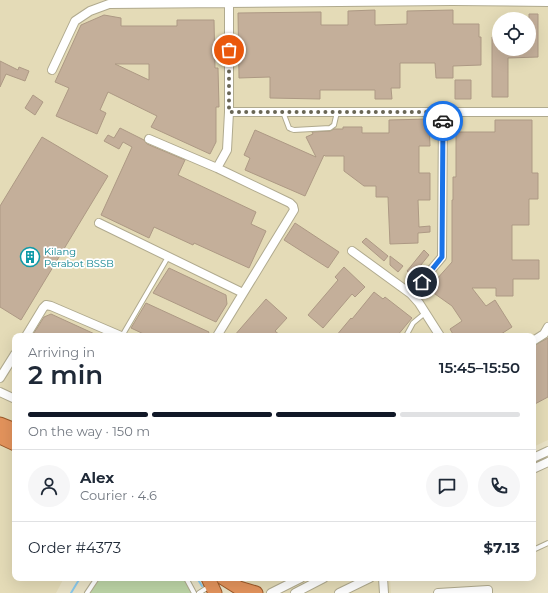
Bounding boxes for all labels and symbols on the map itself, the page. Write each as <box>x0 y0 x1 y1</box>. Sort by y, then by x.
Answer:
pin <box>212 33 246 67</box>
courier <box>423 101 463 141</box>
place label: Kilang Perabot BSSB <box>44 245 114 270</box>
building icon: Kilang Perabot BSSB <box>19 246 41 268</box>
pin <box>405 265 439 299</box>

